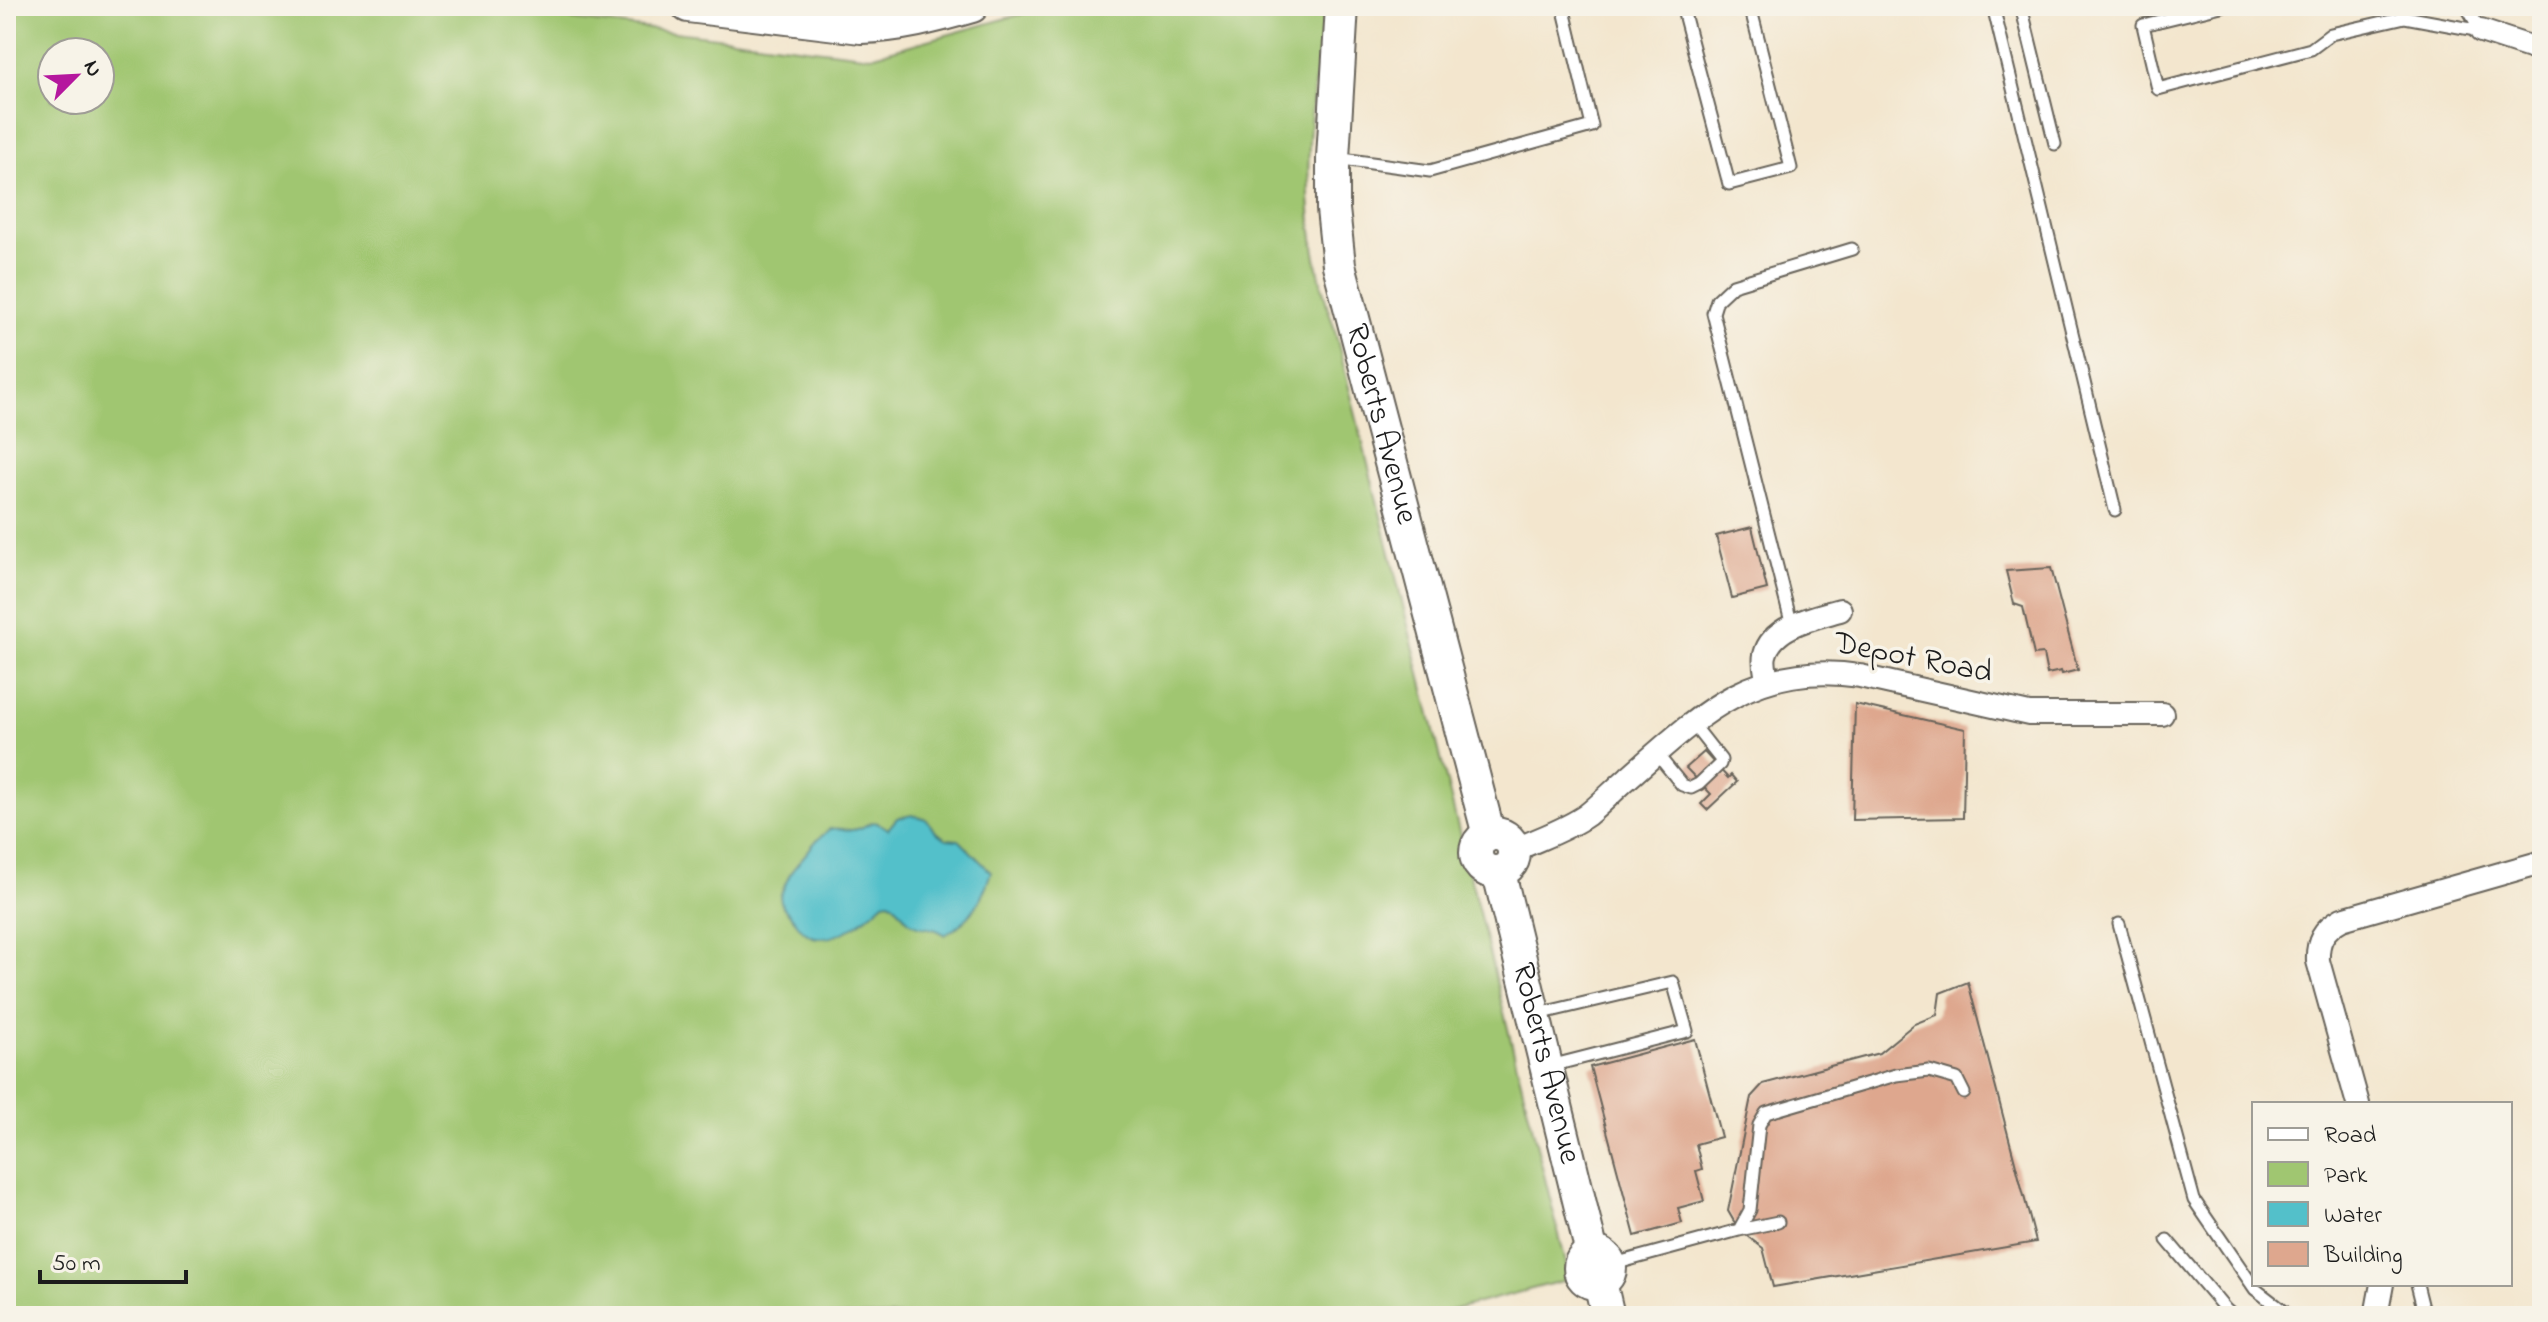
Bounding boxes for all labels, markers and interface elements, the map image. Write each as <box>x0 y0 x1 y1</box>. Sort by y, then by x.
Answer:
north arrow <box>36 36 116 116</box>
text: N <box>74 56 109 82</box>
street label: Roberts Avenue <box>1332 319 1430 530</box>
street label: Depot Road <box>1829 620 1996 697</box>
street label: Roberts Avenue <box>1498 958 1593 1169</box>
legend <box>2252 1102 2512 1286</box>
text: Road <box>2324 1119 2377 1154</box>
text: Park <box>2324 1159 2368 1194</box>
text: Water <box>2324 1199 2382 1234</box>
scale bar <box>40 1234 186 1284</box>
text: Building <box>2323 1239 2403 1274</box>
text: 50 m <box>52 1247 101 1282</box>

